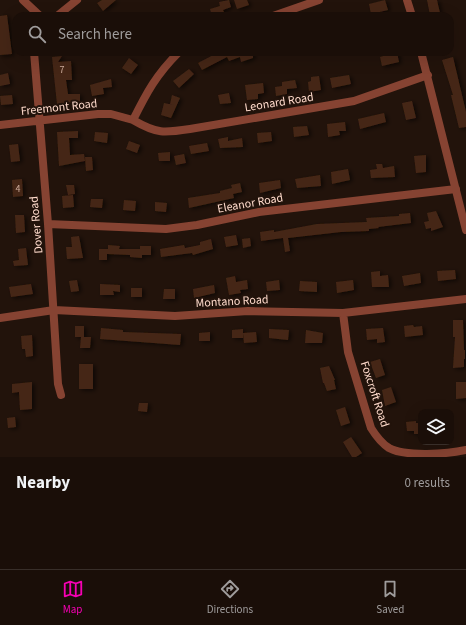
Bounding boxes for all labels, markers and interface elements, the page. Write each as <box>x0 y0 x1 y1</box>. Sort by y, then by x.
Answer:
search box <box>12 12 454 56</box>
icon: search <box>26 23 48 45</box>
text: Search here <box>58 24 132 45</box>
house number: 7 <box>60 63 65 77</box>
street label: Leonard Road <box>243 89 315 116</box>
street label: Freemont Road <box>20 95 98 120</box>
house number: 4 <box>16 182 21 196</box>
street label: Eleanor Road <box>216 189 284 218</box>
street label: Dover Road <box>26 195 47 254</box>
street label: Montano Road <box>195 291 269 312</box>
street label: Foxcroft Road <box>356 359 393 429</box>
map controls <box>418 409 454 445</box>
button: layers <box>418 409 454 445</box>
text: Nearby <box>16 471 70 495</box>
text: 0 results <box>405 474 450 492</box>
tab: Map <box>62 578 84 617</box>
tab: Directions <box>207 578 253 617</box>
tab: Saved <box>376 578 404 617</box>

